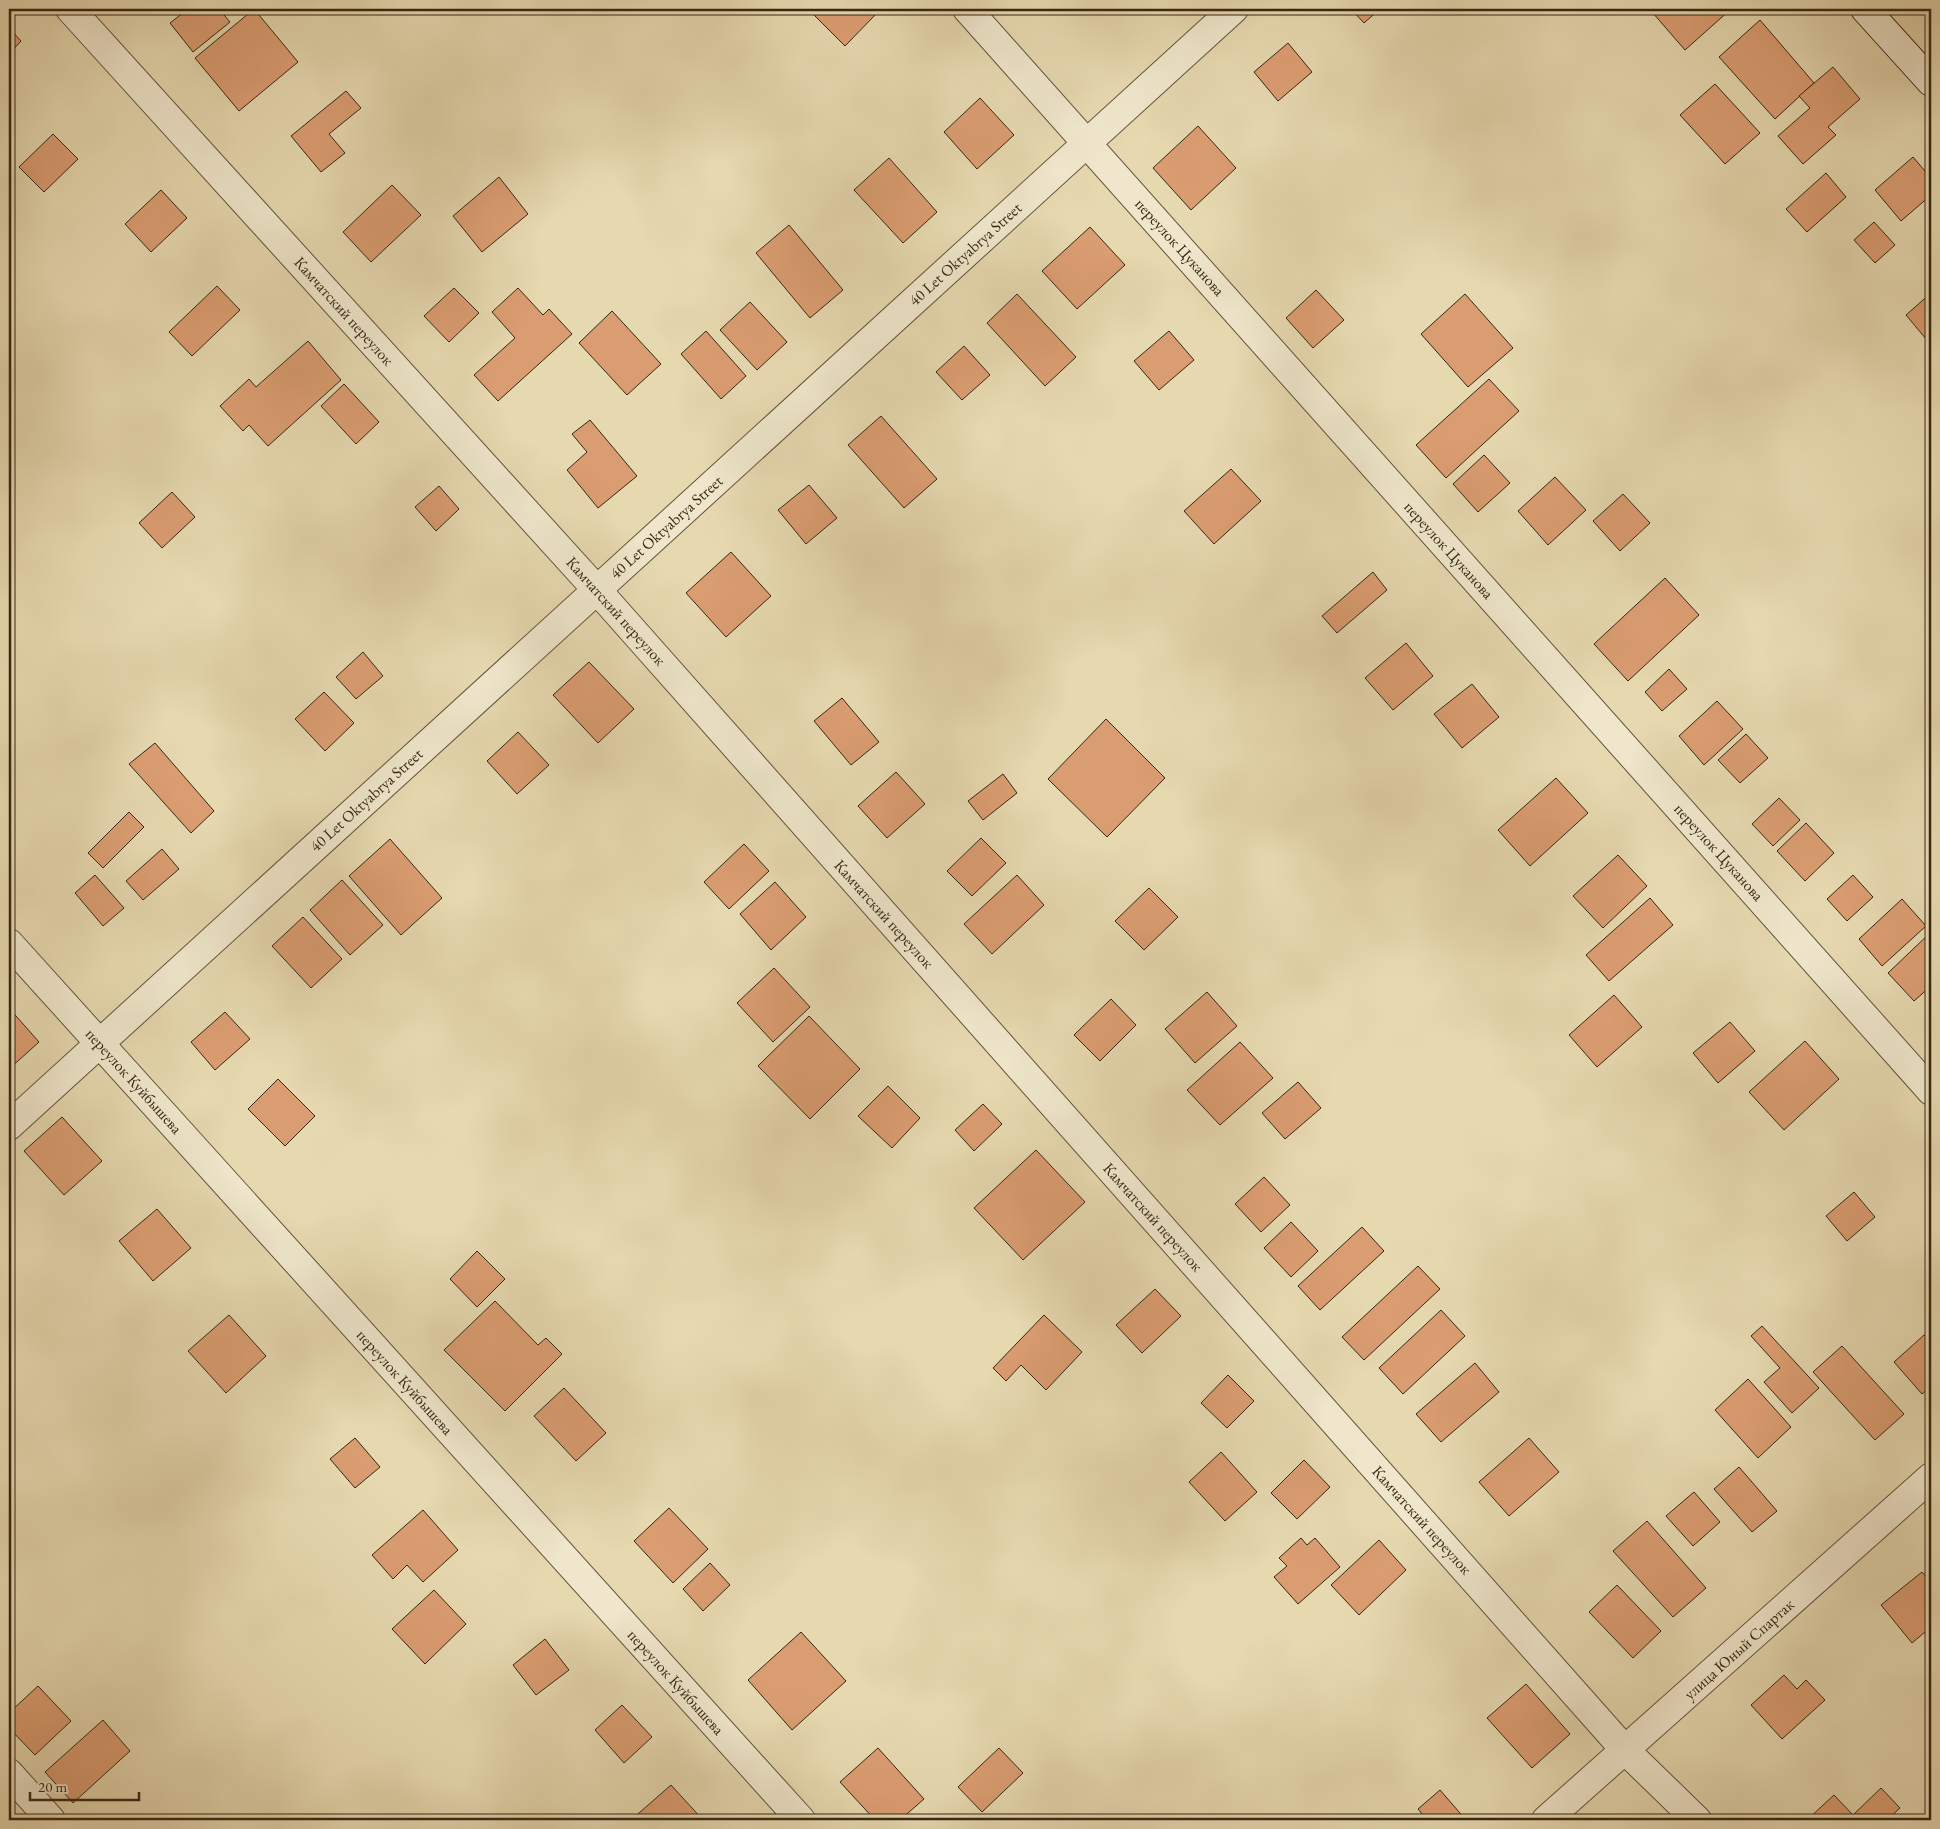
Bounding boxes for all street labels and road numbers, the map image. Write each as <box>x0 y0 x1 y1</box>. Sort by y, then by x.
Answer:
street label: переулок Цуканова <box>1131 194 1230 301</box>
street label: 40 Let Oktyabrya Street <box>904 198 1026 310</box>
street label: Камчатский переулок <box>289 252 399 370</box>
street label: 40 Let Oktyabrya Street <box>605 471 727 583</box>
street label: переулок Цуканова <box>1400 497 1499 604</box>
street label: Камчатский переулок <box>561 552 671 670</box>
street label: 40 Let Oktyabrya Street <box>305 744 427 856</box>
street label: переулок Цуканова <box>1670 799 1769 906</box>
street label: Камчатский переулок <box>829 855 939 973</box>
street label: переулок Куйбышева <box>81 1024 187 1139</box>
street label: Камчатский переулок <box>1098 1158 1208 1276</box>
street label: переулок Куйбышева <box>352 1325 458 1440</box>
street label: Камчатский переулок <box>1367 1461 1477 1579</box>
street label: улица Юный Спартак <box>1679 1594 1799 1704</box>
street label: переулок Куйбышева <box>623 1625 729 1740</box>

